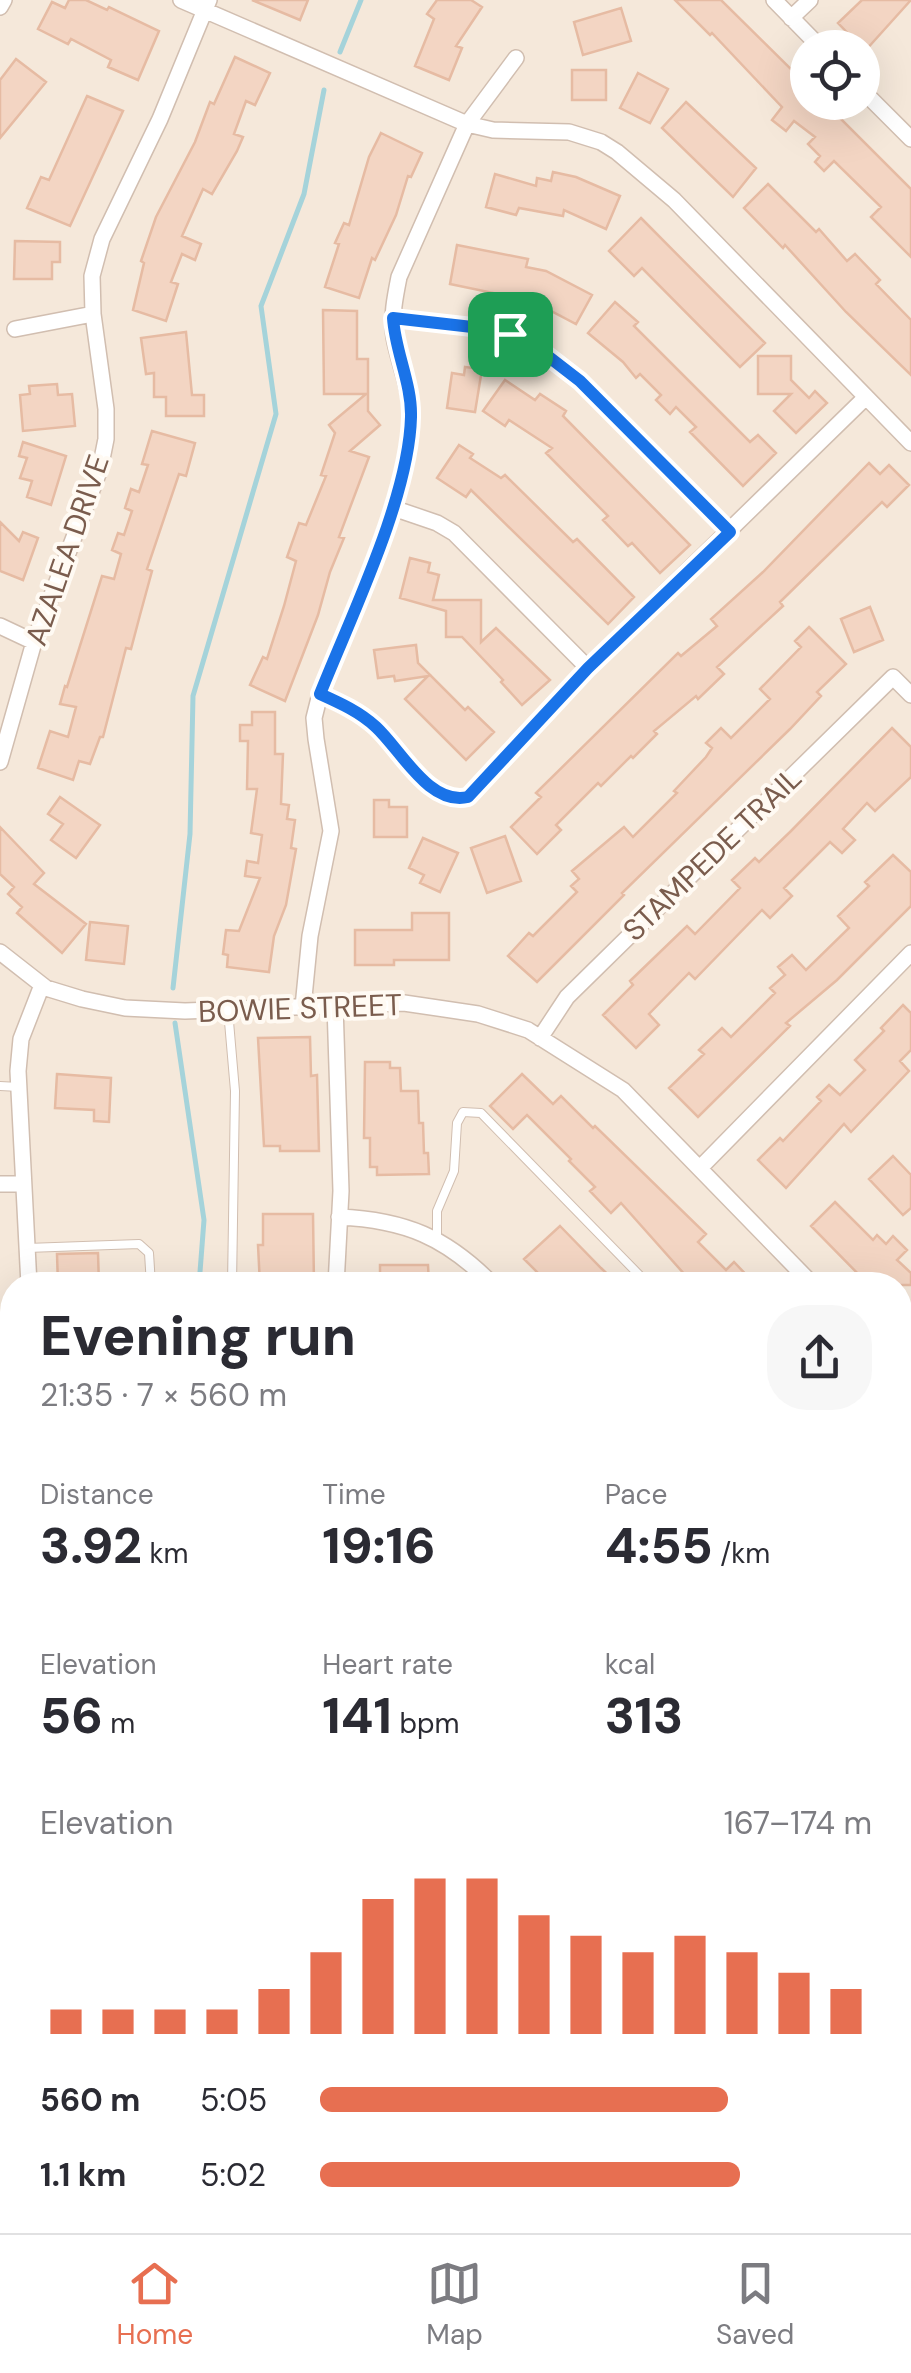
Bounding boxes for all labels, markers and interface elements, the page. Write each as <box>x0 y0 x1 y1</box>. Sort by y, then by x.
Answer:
map controls <box>790 30 880 120</box>
button: locate <box>790 30 880 120</box>
pin <box>468 292 553 377</box>
icon: arrive <box>483 307 538 362</box>
street label: AZALEA DRIVE <box>16 449 118 651</box>
street label: STAMPEDE TRAIL <box>614 759 810 949</box>
street label: BOWIE STREET <box>197 985 403 1031</box>
text: Evening run <box>40 1300 356 1372</box>
button: share <box>767 1305 872 1410</box>
text: 21:35 · 7 × 560 m <box>40 1374 287 1416</box>
text: Distance <box>40 1476 154 1513</box>
text: Time <box>322 1476 386 1513</box>
text: Pace <box>605 1476 667 1513</box>
text: 3.92 <box>40 1513 142 1579</box>
text: 19:16 <box>322 1513 436 1579</box>
text: 4:55 <box>605 1513 713 1579</box>
text: km <box>142 1535 188 1572</box>
text: /km <box>713 1535 770 1572</box>
text: Elevation <box>40 1646 157 1683</box>
text: Heart rate <box>322 1646 453 1683</box>
text: kcal <box>605 1646 655 1683</box>
text: 56 <box>40 1683 103 1749</box>
text: 141 <box>322 1683 392 1749</box>
text: 313 <box>605 1683 683 1749</box>
text: m <box>103 1705 135 1742</box>
text: bpm <box>392 1705 459 1742</box>
text: Elevation <box>40 1802 173 1844</box>
text: 167–174 m <box>724 1802 872 1844</box>
text: 560 m <box>40 2079 140 2121</box>
text: 5:05 <box>200 2079 267 2121</box>
text: 1.1 km <box>40 2154 126 2196</box>
text: 5:02 <box>200 2154 266 2196</box>
tab: Home <box>117 2256 193 2353</box>
tab: Map <box>426 2256 483 2353</box>
tab: Saved <box>716 2256 794 2353</box>

